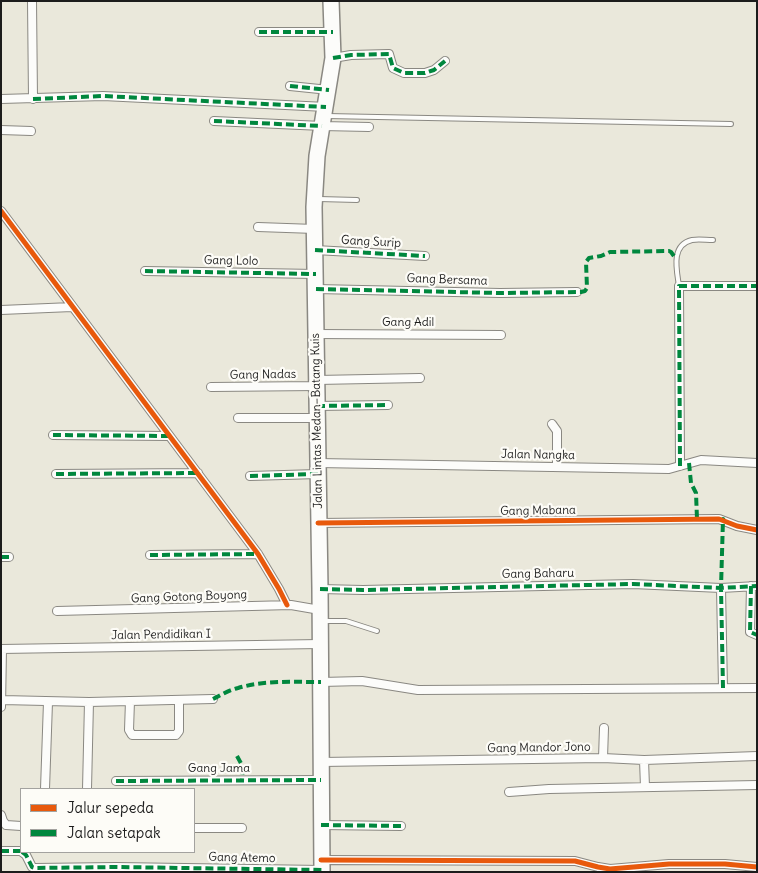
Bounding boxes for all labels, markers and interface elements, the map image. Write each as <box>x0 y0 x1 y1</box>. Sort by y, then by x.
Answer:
street label: Gang Surip <box>341 233 401 251</box>
street label: Gang Lolo <box>204 253 258 269</box>
street label: Gang Bersama <box>406 271 488 289</box>
street label: Gang Adil <box>382 316 434 330</box>
street label: Jalan Lintas Medan–Batang Kuis <box>308 333 326 509</box>
street label: Gang Nadas <box>230 367 296 383</box>
street label: Jalan Nangka <box>501 447 575 463</box>
street label: Gang Mabana <box>500 503 576 519</box>
street label: Gang Baharu <box>502 566 574 582</box>
street label: Gang Gotong Boyong <box>131 588 247 606</box>
street label: Jalan Pendidikan I <box>111 627 211 643</box>
street label: Gang Mandor Jono <box>487 740 591 756</box>
street label: Gang Jama <box>188 762 250 776</box>
legend <box>20 788 195 853</box>
text: Jalur sepeda <box>67 798 154 817</box>
text: Jalan setapak <box>67 823 161 842</box>
street label: Gang Atemo <box>208 850 276 866</box>

